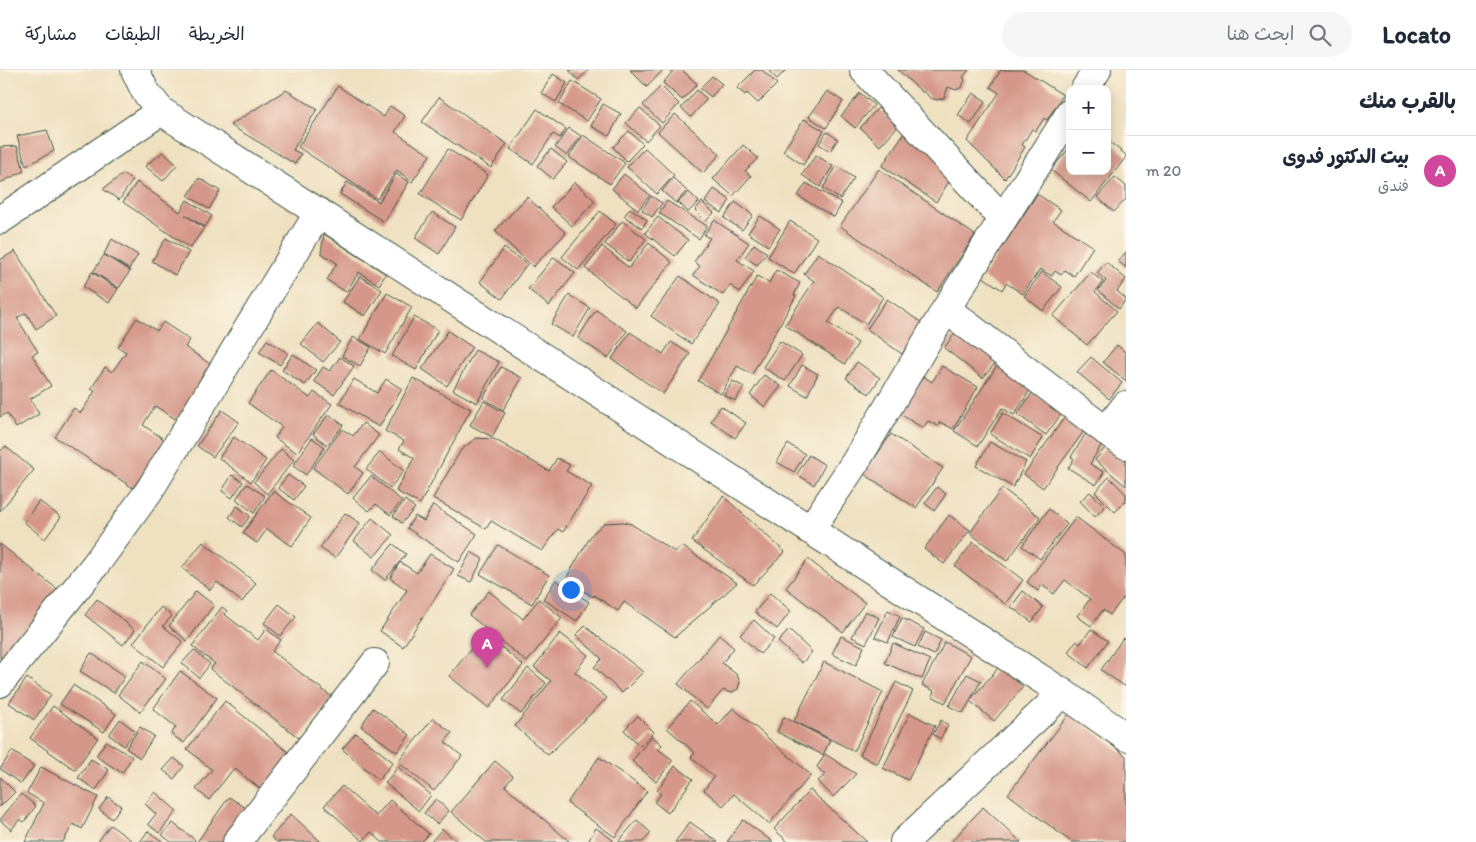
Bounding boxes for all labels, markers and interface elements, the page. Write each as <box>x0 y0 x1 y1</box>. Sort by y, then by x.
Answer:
search box <box>1002 12 1352 57</box>
text: Locato <box>1382 20 1451 49</box>
icon: search <box>1306 21 1334 49</box>
text: ابحث هنا <box>1227 22 1294 45</box>
text: مشاركة <box>25 23 77 45</box>
text: الطبقات <box>105 23 161 45</box>
text: الخريطة <box>189 23 245 45</box>
map controls <box>1066 85 1111 175</box>
button: + <box>1066 85 1111 130</box>
text: بالقرب منك <box>1359 88 1456 113</box>
button: − <box>1066 130 1111 175</box>
text: بيت الدكتور فدوى <box>1282 145 1409 168</box>
text: 20 m <box>1146 161 1181 180</box>
text: A <box>1435 161 1445 180</box>
text: فندق <box>1378 176 1409 195</box>
your location <box>558 577 584 603</box>
pin: A <box>471 627 503 668</box>

